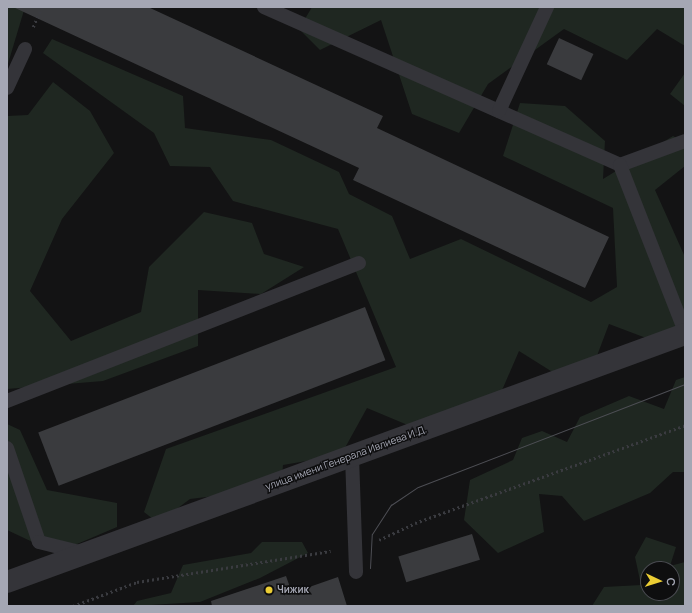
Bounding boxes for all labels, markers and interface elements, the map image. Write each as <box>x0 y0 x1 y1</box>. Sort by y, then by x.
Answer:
street label: улица имени Генерала Ивлиева И.Д. <box>264 423 428 493</box>
north arrow <box>640 561 680 601</box>
text: С <box>664 577 679 586</box>
place label: Чижик <box>277 584 309 596</box>
marker: Чижик <box>264 585 274 595</box>

